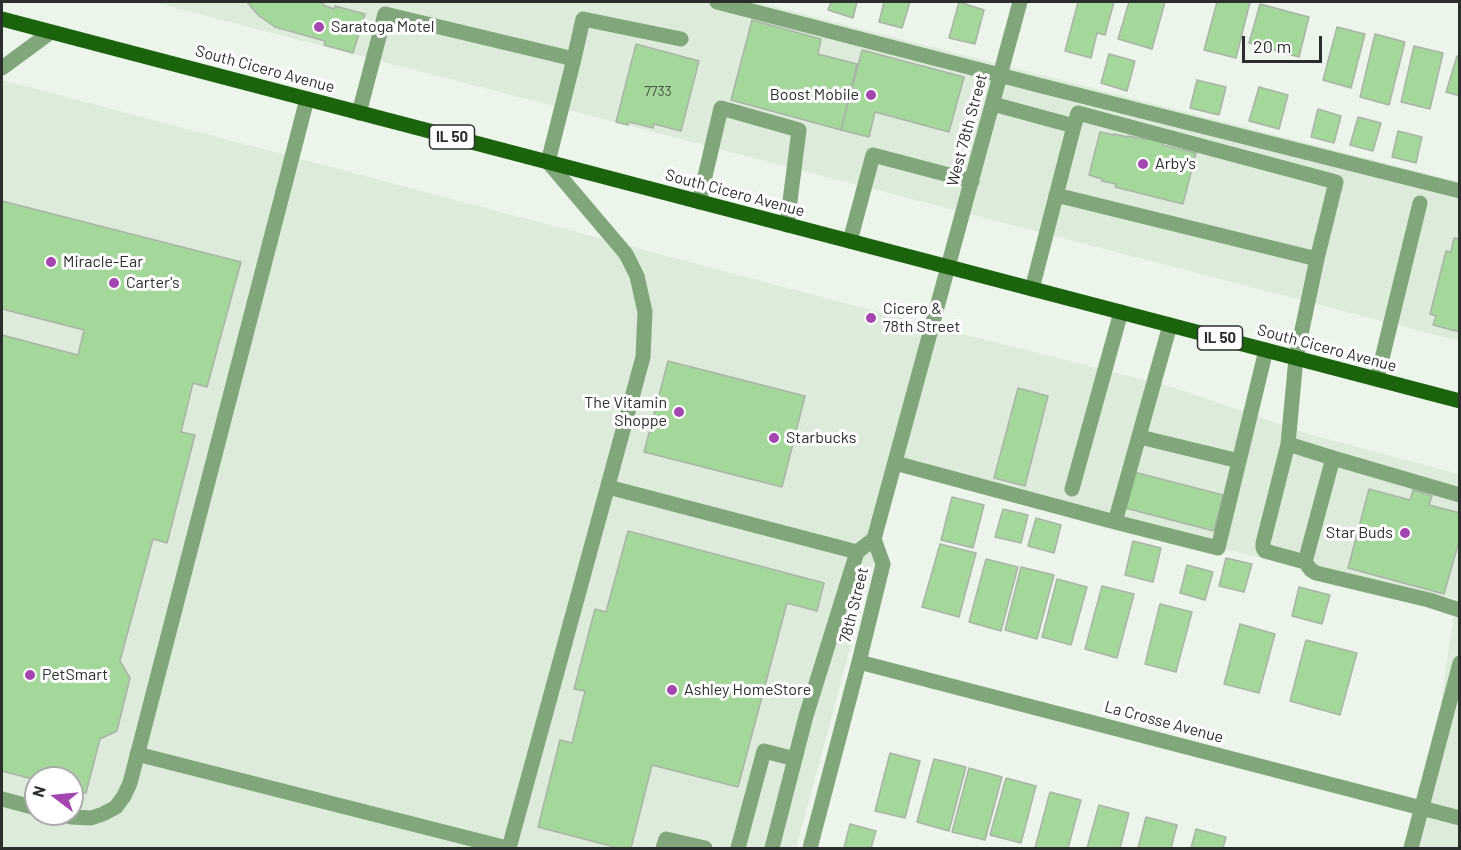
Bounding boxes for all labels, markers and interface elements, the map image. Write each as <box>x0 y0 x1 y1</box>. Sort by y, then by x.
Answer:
place label: Saratoga Motel <box>331 17 434 37</box>
marker: Saratoga Motel <box>312 20 326 34</box>
scale bar <box>1245 24 1324 62</box>
text: 20 m <box>1253 35 1291 57</box>
street label: South Cicero Avenue <box>193 41 337 97</box>
street label: West 78th Street <box>943 72 991 188</box>
house number: 7733 <box>644 83 672 99</box>
place label: Boost Mobile <box>770 85 859 105</box>
marker: Boost Mobile <box>864 88 878 102</box>
road number: IL 50 <box>430 125 474 149</box>
place label: Arby's <box>1155 154 1196 174</box>
marker: Arby's <box>1136 157 1150 171</box>
street label: South Cicero Avenue <box>663 165 807 221</box>
place label: Miracle-Ear <box>63 252 143 272</box>
marker: Miracle-Ear <box>44 255 58 269</box>
place label: Carter's <box>126 273 180 293</box>
marker: Carter's <box>107 276 121 290</box>
place label: Cicero & 78th Street <box>883 299 960 337</box>
marker: Cicero & 78th Street <box>864 311 878 325</box>
street label: South Cicero Avenue <box>1255 320 1399 376</box>
road number: IL 50 <box>1198 326 1242 350</box>
place label: The Vitamin Shoppe <box>584 393 667 431</box>
marker: The Vitamin Shoppe <box>672 405 686 419</box>
place label: Starbucks <box>786 428 856 448</box>
marker: Starbucks <box>767 431 781 445</box>
place label: Star Buds <box>1326 523 1393 543</box>
marker: Star Buds <box>1398 526 1412 540</box>
street label: 78th Street <box>835 565 873 645</box>
place label: PetSmart <box>42 665 108 685</box>
marker: PetSmart <box>23 668 37 682</box>
place label: Ashley HomeStore <box>684 680 811 700</box>
marker: Ashley HomeStore <box>665 683 679 697</box>
street label: La Crosse Avenue <box>1102 697 1226 747</box>
north arrow <box>24 766 84 826</box>
text: N <box>28 784 49 799</box>

